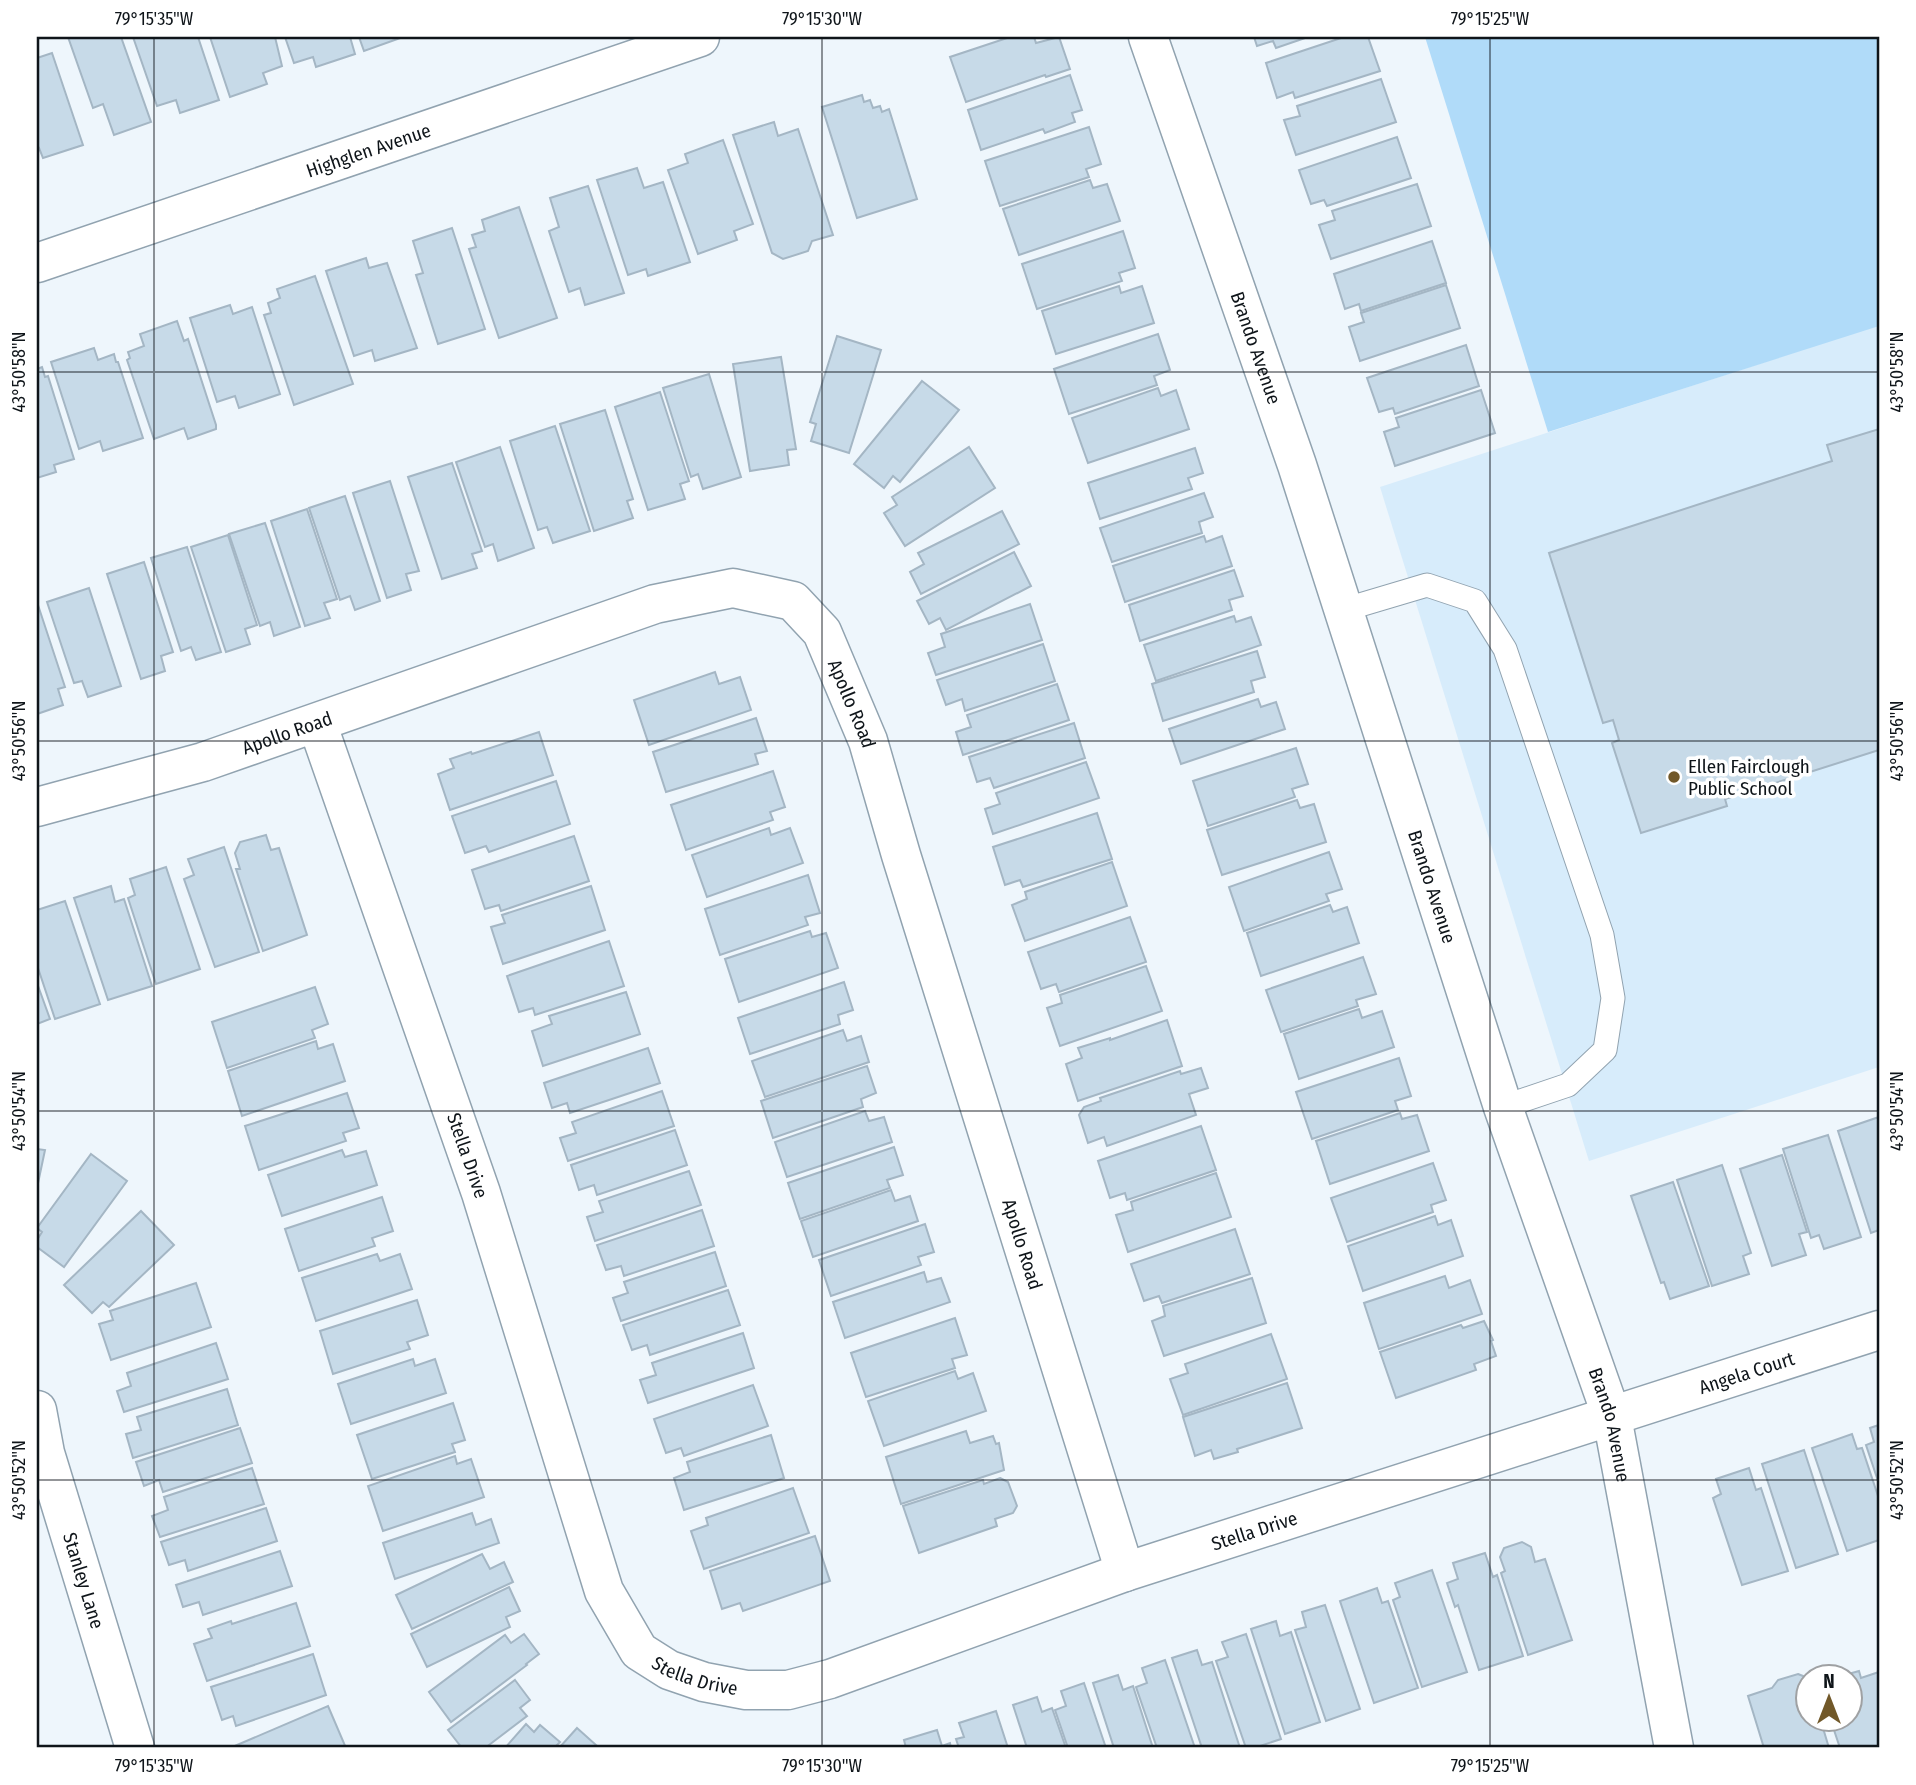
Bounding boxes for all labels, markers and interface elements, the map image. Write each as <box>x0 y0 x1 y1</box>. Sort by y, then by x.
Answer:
text: 79°15'35"W <box>115 8 194 30</box>
text: 79°15'30"W <box>782 8 863 30</box>
text: 79°15'25"W <box>1451 8 1530 30</box>
street label: Highglen Avenue <box>303 118 434 182</box>
street label: Brando Avenue <box>1226 288 1286 407</box>
text: 43°50'58"N <box>8 332 30 412</box>
text: 43°50'58"N <box>1886 332 1908 412</box>
street label: Apollo Road <box>823 656 881 750</box>
text: 43°50'56"N <box>8 701 30 781</box>
text: 43°50'56"N <box>1886 701 1908 781</box>
street label: Apollo Road <box>239 706 335 759</box>
place label: Ellen Fairclough Public School <box>1688 755 1810 800</box>
marker: Ellen Fairclough Public School <box>1666 769 1682 785</box>
street label: Brando Avenue <box>1403 827 1461 946</box>
text: 43°50'54"N <box>8 1071 30 1151</box>
text: 43°50'54"N <box>1886 1071 1908 1151</box>
street label: Stella Drive <box>442 1110 493 1201</box>
street label: Apollo Road <box>998 1196 1048 1292</box>
street label: Angela Court <box>1696 1346 1798 1399</box>
street label: Brando Avenue <box>1584 1364 1635 1484</box>
text: 43°50'52"N <box>8 1440 30 1520</box>
text: 43°50'52"N <box>1886 1440 1908 1520</box>
street label: Stella Drive <box>1208 1506 1300 1555</box>
street label: Stanley Lane <box>58 1530 109 1631</box>
street label: Stella Drive <box>648 1651 740 1700</box>
north arrow <box>1794 1662 1864 1732</box>
text: N <box>1823 1670 1835 1693</box>
text: 79°15'35"W <box>115 1755 194 1777</box>
text: 79°15'30"W <box>782 1755 863 1777</box>
text: 79°15'25"W <box>1451 1755 1530 1777</box>

